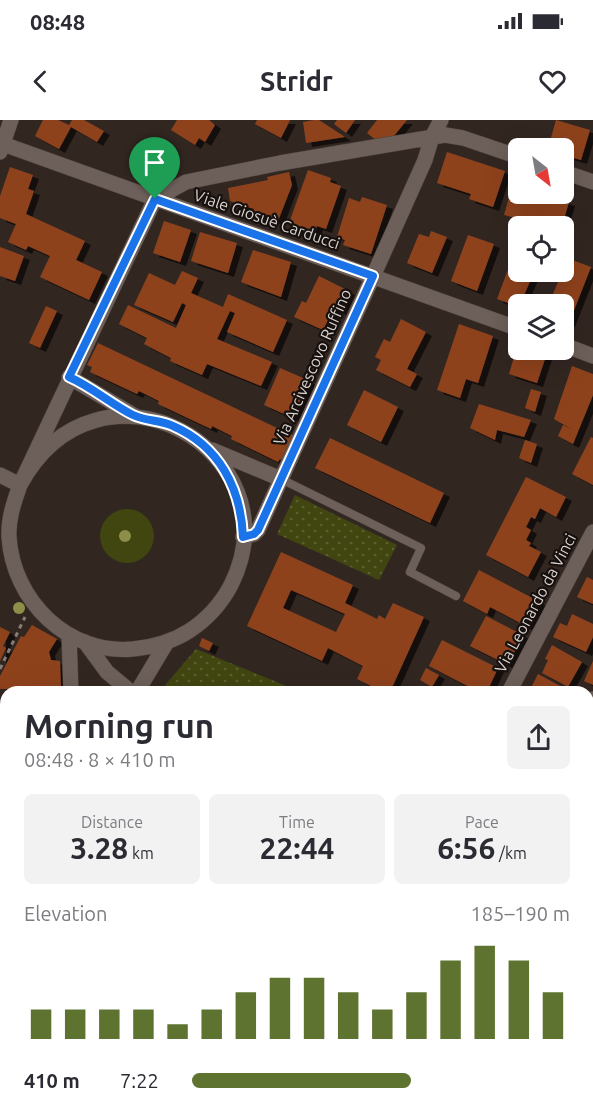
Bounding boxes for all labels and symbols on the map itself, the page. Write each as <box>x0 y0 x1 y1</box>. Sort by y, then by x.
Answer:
pin <box>129 137 180 199</box>
north arrow <box>508 138 574 204</box>
street label: Viale Giosuè Carducci <box>192 186 342 252</box>
street label: Via Arcivescovo Ruffino <box>269 286 355 448</box>
street label: Via Leonardo da Vinci <box>491 530 579 676</box>

